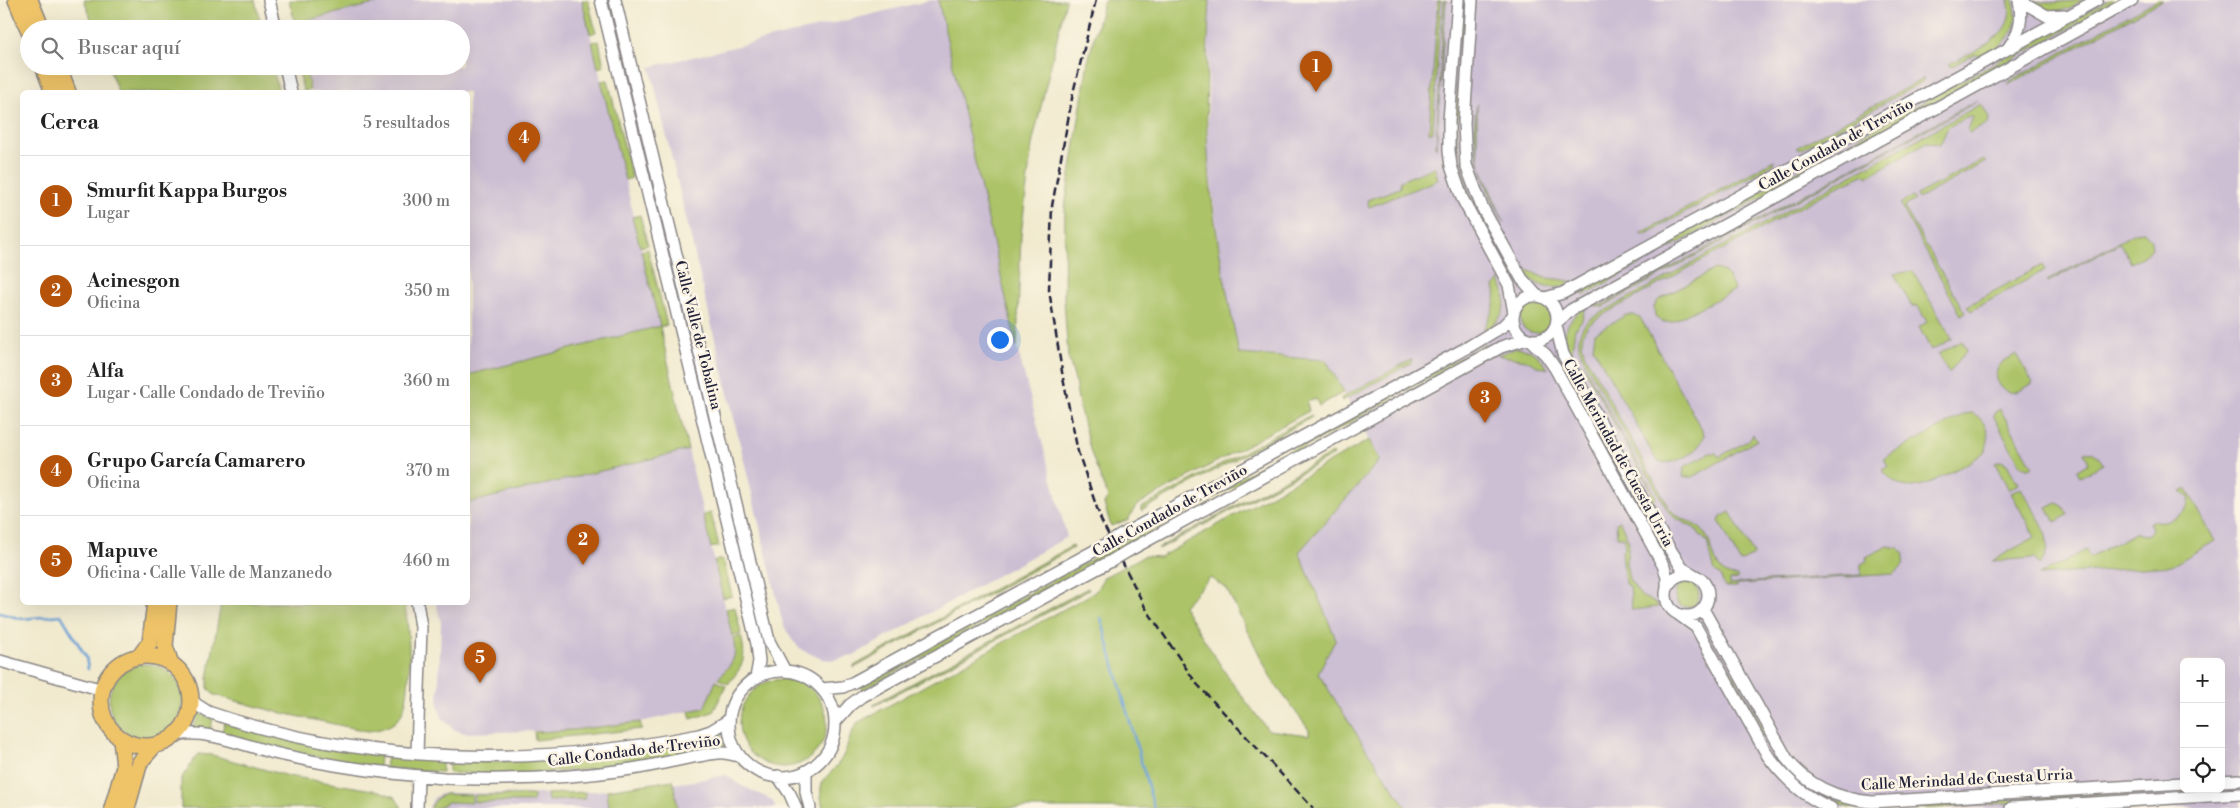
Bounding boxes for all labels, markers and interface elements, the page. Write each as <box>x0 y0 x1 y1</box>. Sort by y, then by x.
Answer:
search box <box>20 20 470 75</box>
icon: search <box>38 34 66 62</box>
text: Buscar aquí <box>78 36 180 60</box>
pin: 1 <box>1300 51 1332 92</box>
street label: Calle Condado de Treviño <box>1755 95 1917 195</box>
text: Cerca <box>40 110 99 136</box>
text: 5 resultados <box>363 113 450 133</box>
pin: 4 <box>508 122 540 163</box>
text: Smurfit Kappa Burgos <box>87 179 287 203</box>
text: 1 <box>52 191 60 211</box>
text: 300 m <box>403 191 450 211</box>
text: Lugar <box>87 203 130 223</box>
street label: Calle Valle de Tobalina <box>670 259 726 412</box>
text: Acinesgon <box>87 269 180 293</box>
text: 2 <box>51 281 61 301</box>
text: 350 m <box>404 281 450 301</box>
text: Oficina <box>87 293 140 313</box>
your location <box>987 327 1013 353</box>
street label: Calle Merindad de Cuesta Urria <box>1558 356 1678 551</box>
text: Alfa <box>87 359 124 383</box>
text: 3 <box>51 371 61 391</box>
text: 360 m <box>404 371 450 391</box>
pin: 3 <box>1469 382 1501 423</box>
text: Lugar · Calle Condado de Treviño <box>87 383 325 403</box>
text: Grupo García Camarero <box>87 449 306 473</box>
text: 4 <box>51 461 61 481</box>
text: 370 m <box>406 461 450 481</box>
street label: Calle Condado de Treviño <box>1089 461 1251 561</box>
text: Oficina <box>87 473 140 493</box>
pin: 2 <box>567 524 599 565</box>
text: Mapuve <box>87 539 158 563</box>
text: 5 <box>51 551 61 571</box>
text: 460 m <box>403 551 450 571</box>
text: Oficina · Calle Valle de Manzanedo <box>87 563 332 583</box>
pin: 5 <box>464 642 496 683</box>
map controls <box>2180 658 2225 793</box>
button: + <box>2180 658 2225 703</box>
button: − <box>2180 703 2225 748</box>
street label: Calle Condado de Treviño <box>546 731 722 771</box>
button: locate <box>2180 748 2225 793</box>
street label: Calle Merindad de Cuesta Urria <box>1861 765 2074 795</box>

